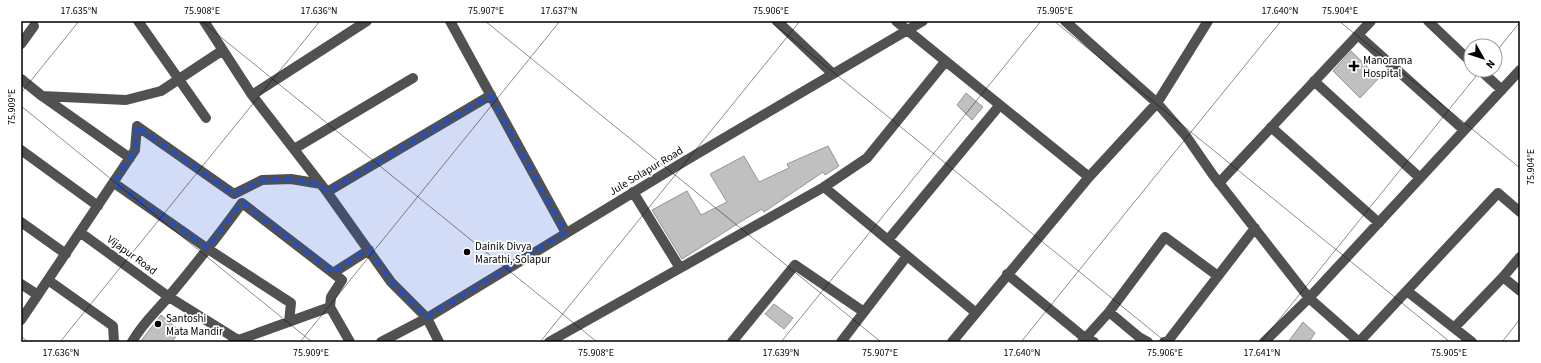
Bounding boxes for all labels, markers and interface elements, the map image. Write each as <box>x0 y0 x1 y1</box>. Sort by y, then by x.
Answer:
text: 17.635°N <box>60 4 98 18</box>
text: 75.908°E <box>184 4 220 18</box>
text: 17.636°N <box>300 4 338 18</box>
text: 75.907°E <box>468 4 504 18</box>
text: 17.637°N <box>540 4 578 18</box>
text: 75.906°E <box>753 4 789 18</box>
text: 75.905°E <box>1037 4 1073 18</box>
text: 17.640°N <box>1261 4 1299 18</box>
text: 75.904°E <box>1322 4 1358 18</box>
north arrow <box>1463 38 1503 78</box>
place label: Manorama Hospital <box>1363 53 1412 81</box>
text: N <box>1482 56 1499 72</box>
marker: Manorama Hospital <box>1348 60 1360 72</box>
text: 75.909°E <box>5 89 19 125</box>
street label: Jule Solapur Road <box>606 143 686 199</box>
text: 75.904°E <box>1524 149 1538 185</box>
street label: Vijapur Road <box>104 232 160 278</box>
place label: Dainik Divya Marathi, Solapur <box>475 239 551 267</box>
marker: Dainik Divya Marathi, Solapur <box>462 247 472 257</box>
place label: Santoshi Mata Mandir <box>166 311 223 339</box>
marker: Santoshi Mata Mandir <box>153 319 163 329</box>
text: 17.636°N <box>42 346 80 360</box>
text: 75.909°E <box>293 346 329 360</box>
text: 75.908°E <box>578 346 614 360</box>
text: 17.639°N <box>762 346 800 360</box>
text: 75.907°E <box>862 346 898 360</box>
text: 17.640°N <box>1003 346 1041 360</box>
text: 75.906°E <box>1147 346 1183 360</box>
text: 17.641°N <box>1243 346 1281 360</box>
text: 75.905°E <box>1431 346 1467 360</box>

